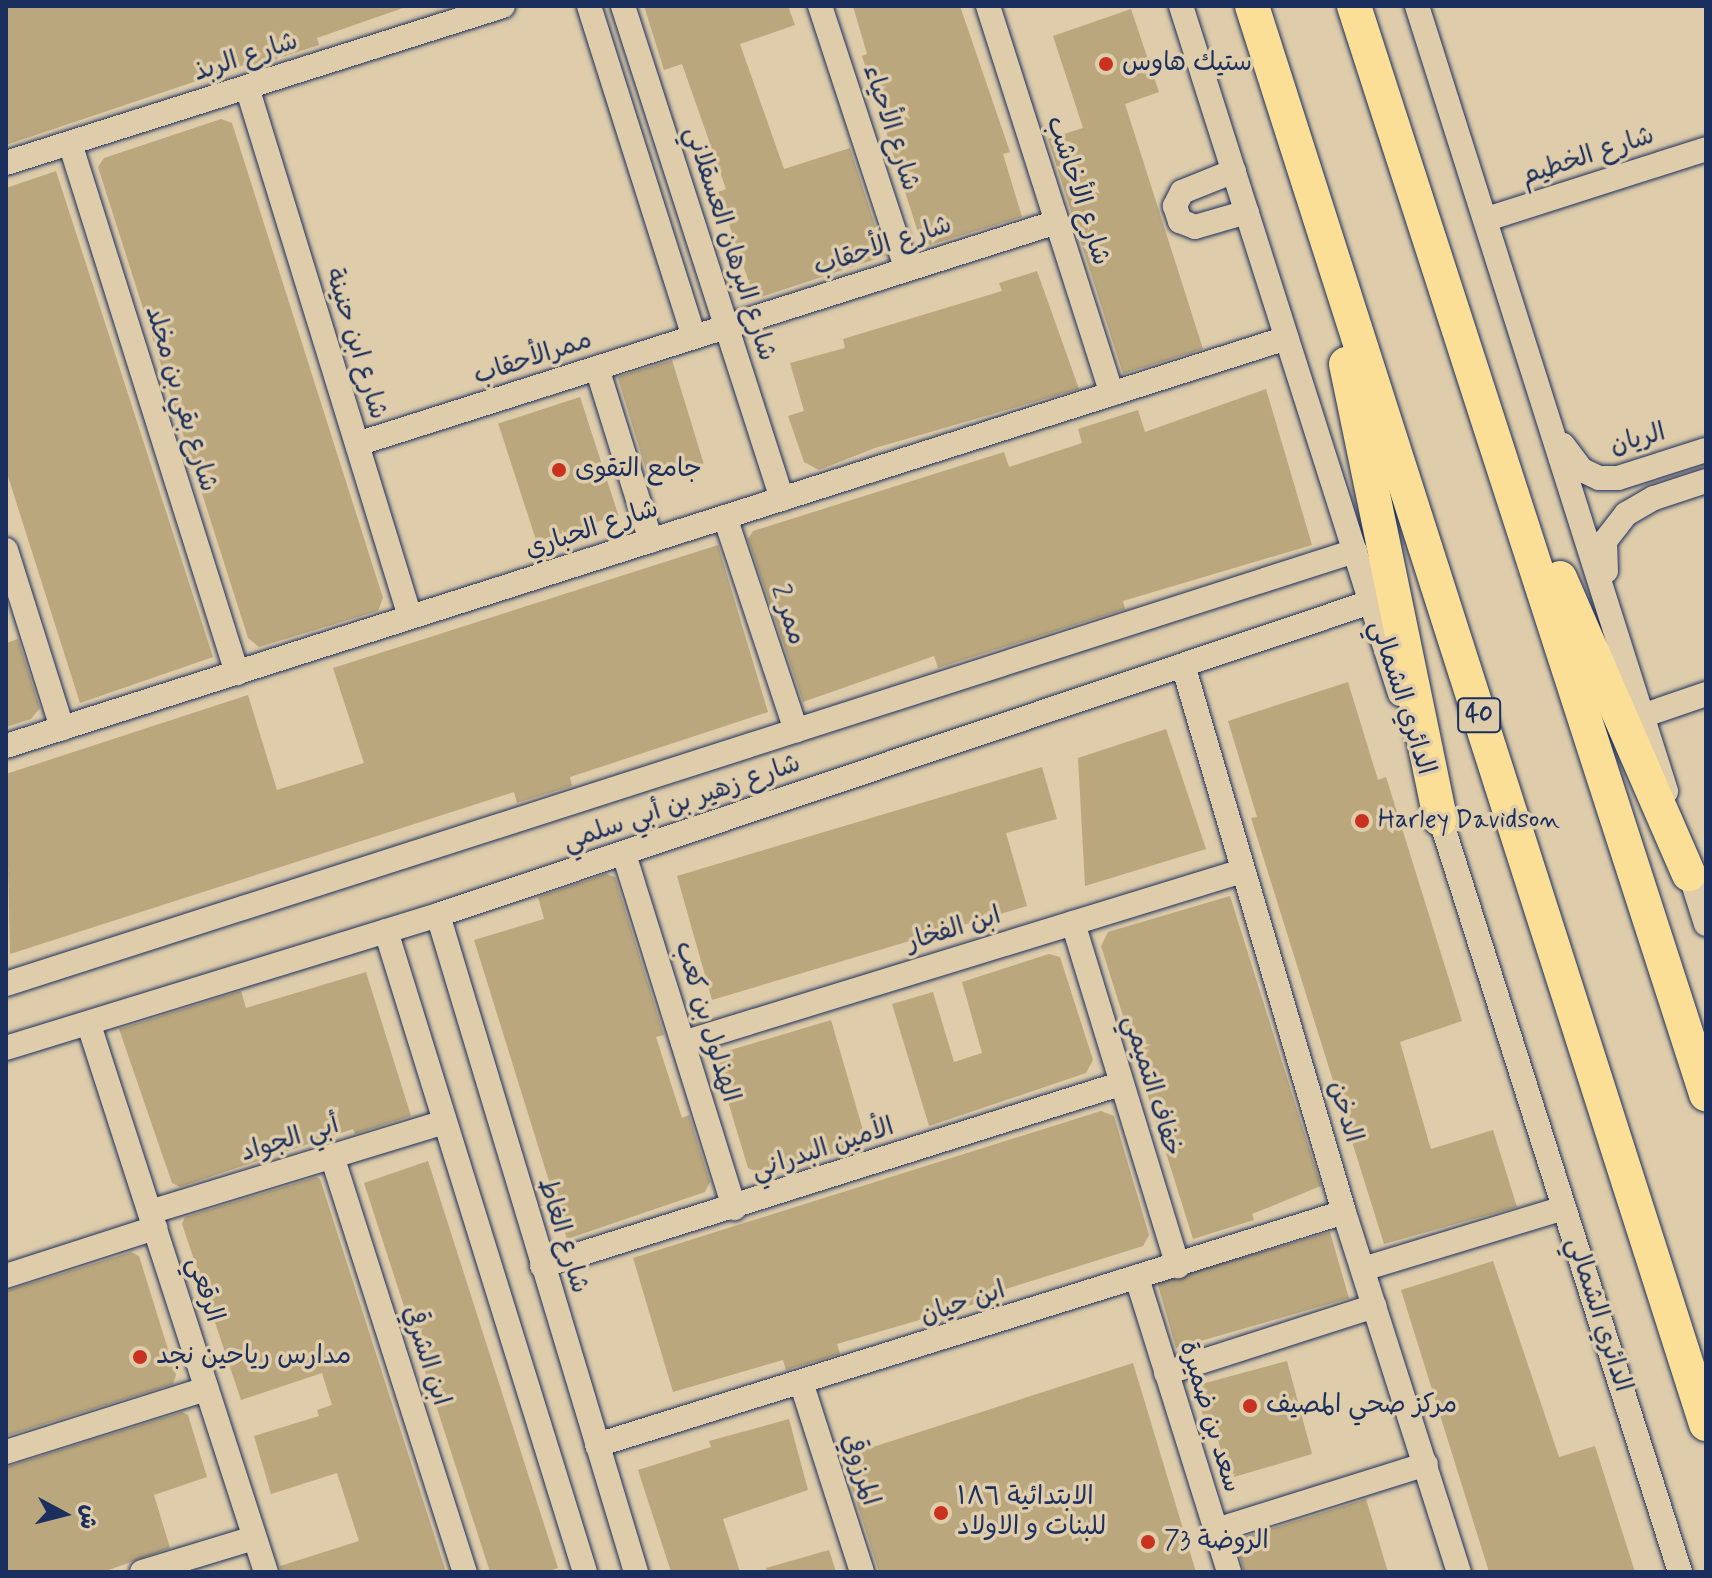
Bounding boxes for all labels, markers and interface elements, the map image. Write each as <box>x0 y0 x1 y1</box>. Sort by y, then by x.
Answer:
street label: شارع الربذ <box>190 27 302 89</box>
place label: ستيك هاوس <box>1122 48 1252 80</box>
marker: ستيك هاوس <box>1097 55 1115 73</box>
street label: شارع الأحياء <box>855 61 925 195</box>
street label: شارع الأخاشب <box>1038 113 1116 269</box>
street label: شارع الخطيم <box>1518 121 1658 193</box>
street label: شارع البرهان العسقلاني <box>676 123 782 365</box>
street label: شارع الأحقاب <box>810 210 956 284</box>
street label: شارع ابن حنينة <box>317 265 393 423</box>
street label: شارع بقي بن مخلد <box>137 302 223 496</box>
street label: ممرالأحقاب <box>470 325 596 393</box>
street label: الريان <box>1607 418 1669 462</box>
place label: جامع التقوى <box>575 454 702 486</box>
marker: جامع التقوى <box>550 461 568 479</box>
street label: شارع الحباري <box>521 494 663 566</box>
street label: ممر 2 <box>763 581 811 649</box>
street label: الدائري الشمالي <box>1361 617 1441 779</box>
road number: 40 <box>1457 695 1501 735</box>
street label: شارع زهير بن أبي سلمي <box>559 749 805 859</box>
place label: Harley Davidson <box>1378 805 1556 837</box>
marker: Harley Davidson <box>1353 812 1371 830</box>
street label: ابن الفخار <box>903 901 1005 959</box>
street label: الهذلول بن كعب <box>667 938 745 1106</box>
street label: خفاف التميمي <box>1115 1012 1187 1160</box>
street label: الدخن <box>1320 1077 1368 1147</box>
street label: أبي الجواد <box>237 1110 343 1170</box>
street label: الأمين البدراني <box>748 1112 898 1188</box>
street label: شارع الغاط <box>530 1174 594 1298</box>
street label: الدائري الشمالي <box>1558 1234 1638 1396</box>
street label: الرقعي <box>179 1254 229 1326</box>
street label: ابن حيان <box>917 1276 1009 1332</box>
street label: ابن الشرقي <box>394 1302 456 1410</box>
street label: سعد بن ضميرة <box>1171 1337 1247 1497</box>
place label: مدارس رياحين نجد <box>156 1341 351 1373</box>
marker: مدارس رياحين نجد <box>131 1348 149 1366</box>
place label: مركز صحي المصيف <box>1266 1390 1457 1422</box>
marker: مركز صحي المصيف <box>1241 1397 1259 1415</box>
street label: المرزوقي <box>833 1430 885 1510</box>
north arrow <box>24 1474 104 1554</box>
place label: الابتدائية ١٨٦ للبنات و الاولاد <box>957 1482 1106 1544</box>
text: ش <box>72 1503 103 1531</box>
marker: الابتدائية ١٨٦ للبنات و الاولاد <box>932 1504 950 1522</box>
place label: الروضة 73 <box>1164 1526 1269 1558</box>
marker: الروضة 73 <box>1139 1533 1157 1551</box>

